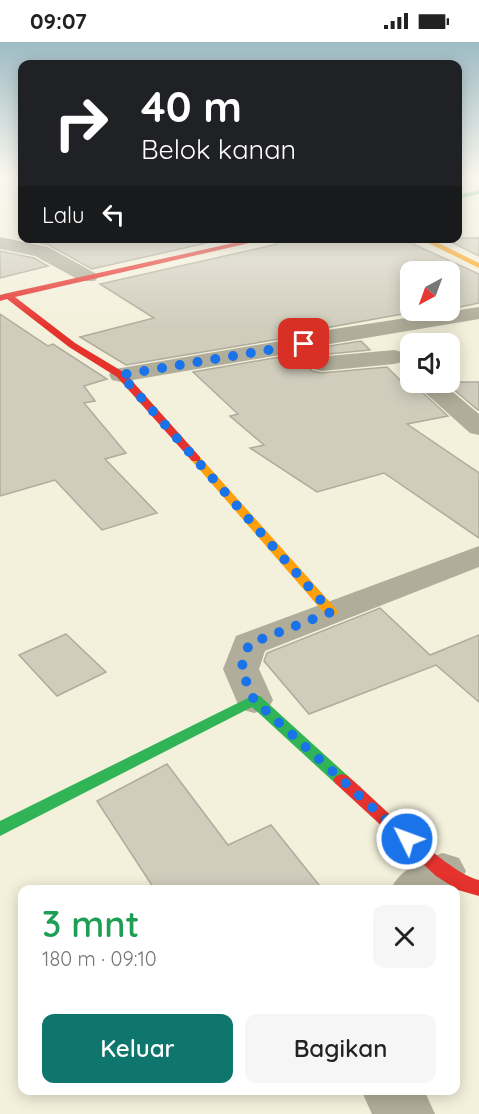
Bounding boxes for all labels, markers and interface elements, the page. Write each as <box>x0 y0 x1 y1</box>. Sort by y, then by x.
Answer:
text: 09:07 <box>30 7 87 35</box>
text: 40 m <box>141 80 242 133</box>
icon: right <box>42 84 120 162</box>
text: Belok kanan <box>141 132 296 166</box>
icon: left <box>97 198 130 231</box>
text: Lalu <box>42 201 85 229</box>
north arrow <box>400 261 460 321</box>
map controls <box>400 261 460 393</box>
pin <box>278 318 329 369</box>
icon: arrive <box>287 327 320 360</box>
button: sound <box>400 333 460 393</box>
position arrow <box>375 807 439 871</box>
text: 3 mnt <box>42 901 139 946</box>
button: close <box>373 905 436 968</box>
text: 180 m · 09:10 <box>42 946 157 971</box>
button: Keluar <box>42 1014 233 1083</box>
button: Bagikan <box>245 1014 436 1083</box>

